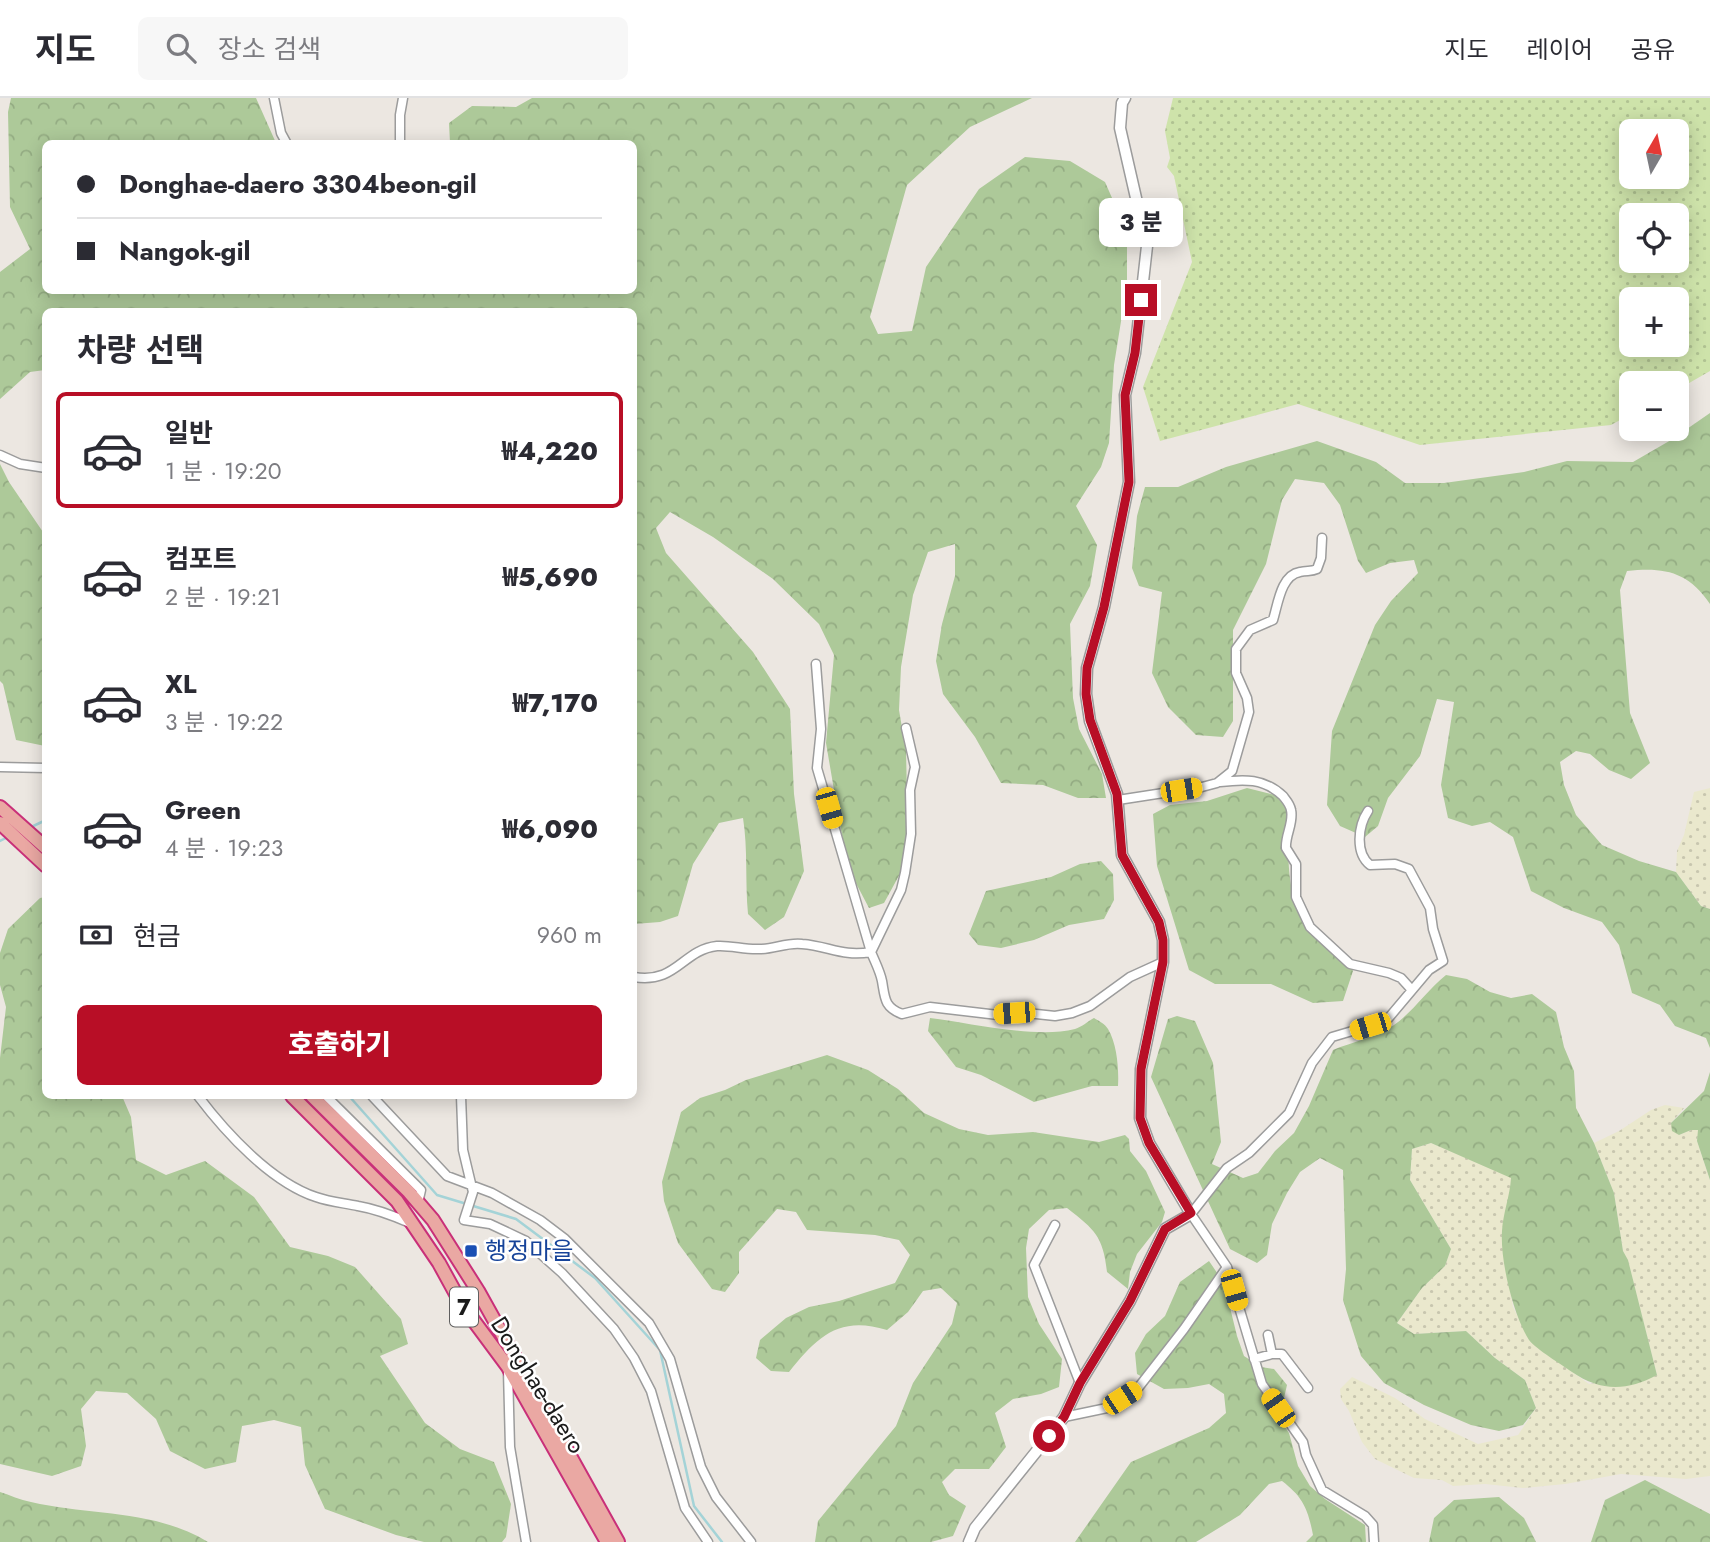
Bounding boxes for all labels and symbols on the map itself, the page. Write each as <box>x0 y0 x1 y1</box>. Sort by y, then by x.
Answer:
north arrow <box>1619 119 1689 189</box>
callout: 3 분 <box>1099 198 1183 248</box>
route end <box>1125 284 1157 316</box>
car <box>1159 776 1204 804</box>
car <box>814 785 845 831</box>
car <box>993 1001 1036 1025</box>
car <box>1347 1010 1394 1042</box>
place label: 행정마을 <box>485 1233 573 1268</box>
marker: 행정마을 <box>463 1243 479 1259</box>
car <box>1219 1267 1250 1313</box>
road number: 7 <box>450 1288 478 1326</box>
street label: Donghae-daero <box>482 1309 595 1460</box>
car <box>1099 1378 1146 1418</box>
car <box>1258 1385 1299 1431</box>
route start <box>1033 1420 1065 1452</box>

